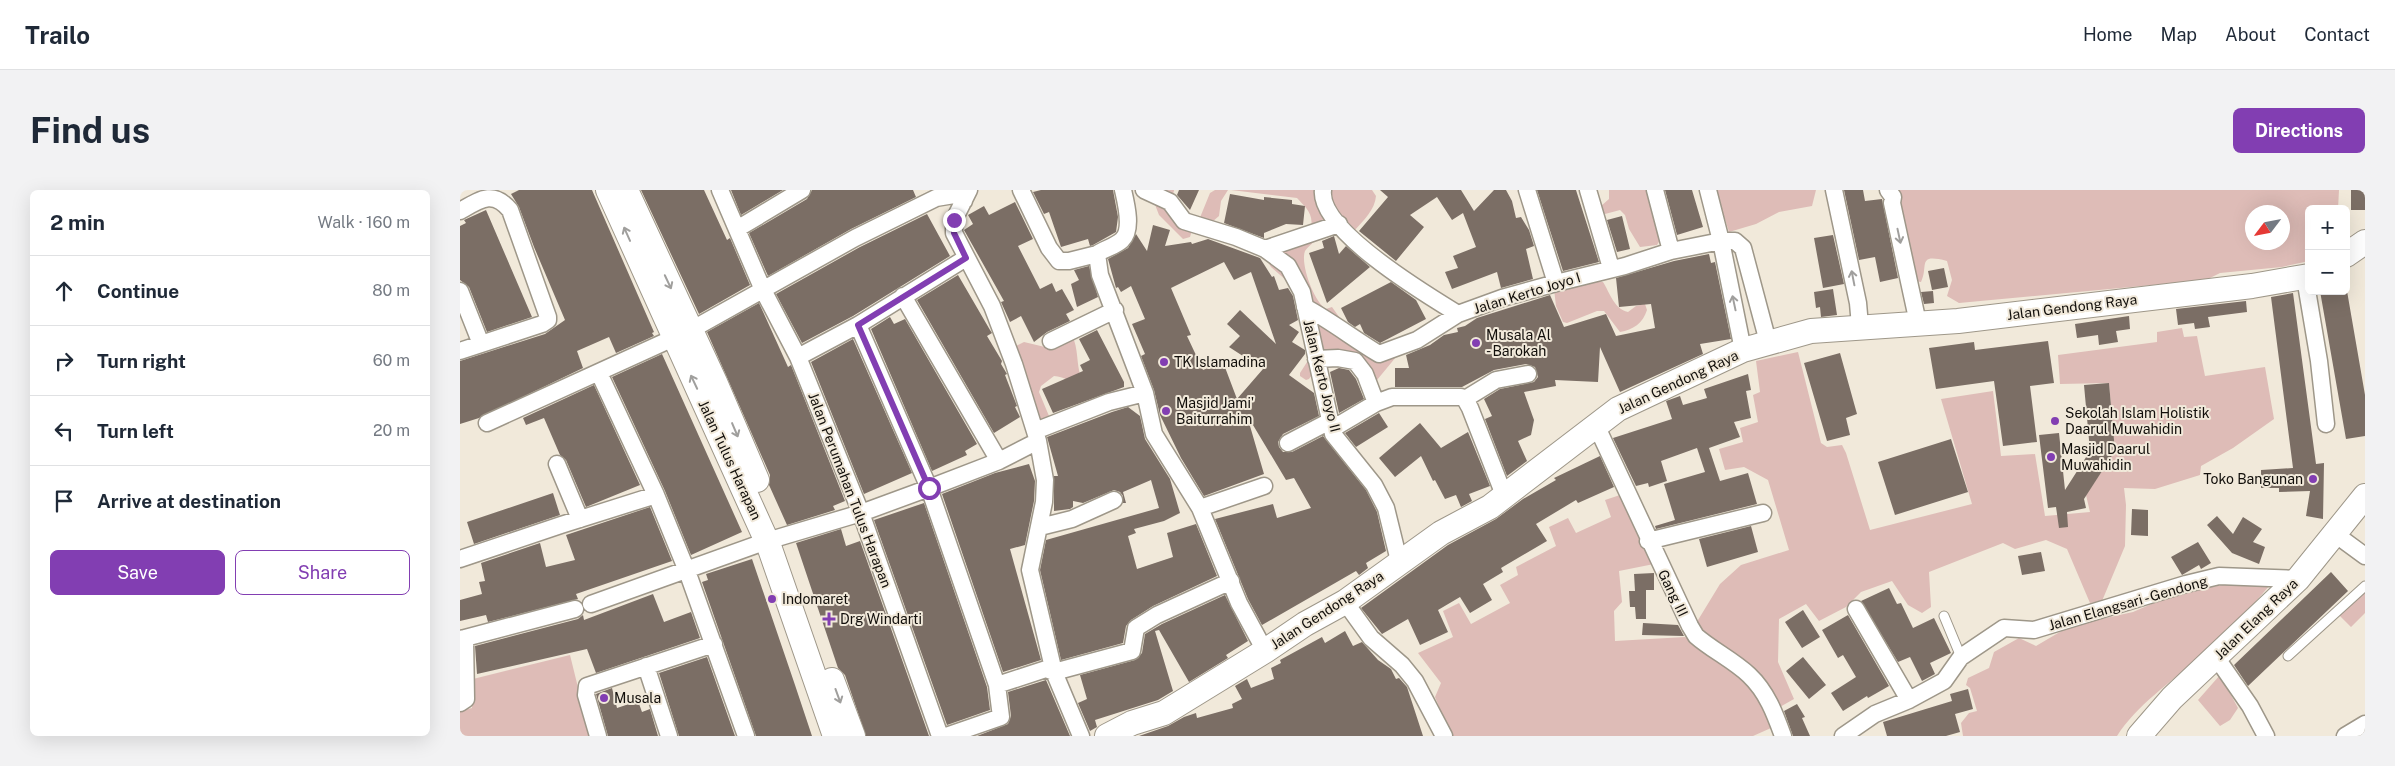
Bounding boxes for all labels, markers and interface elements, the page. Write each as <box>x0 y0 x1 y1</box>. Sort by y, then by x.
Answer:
text: Trailo <box>25 21 90 49</box>
text: Home <box>2083 24 2133 45</box>
text: Map <box>2161 24 2197 45</box>
text: About <box>2225 24 2276 45</box>
text: Contact <box>2304 24 2370 45</box>
button: Directions <box>2233 108 2365 153</box>
text: Find us <box>30 110 150 151</box>
north arrow <box>2245 205 2290 250</box>
map controls <box>2305 205 2350 295</box>
button: + <box>2305 205 2350 250</box>
route end <box>943 209 966 232</box>
text: 2 min <box>50 210 105 235</box>
text: Walk · 160 m <box>318 213 410 232</box>
one-way arrow <box>622 227 632 242</box>
one-way arrow <box>1895 228 1904 244</box>
button: − <box>2305 250 2350 295</box>
street label: Jalan Kerto Joyo I <box>1471 269 1583 317</box>
one-way arrow <box>1848 271 1858 287</box>
one-way arrow <box>664 274 674 289</box>
icon: ahead <box>50 277 78 305</box>
text: Continue <box>97 280 179 302</box>
text: 80 m <box>372 281 410 300</box>
street label: Jalan Gendong Raya <box>2006 291 2138 323</box>
one-way arrow <box>1728 295 1738 311</box>
street label: Jalan Kerto Joyo II <box>1300 318 1344 434</box>
place label: Musala Al - Barokah <box>1486 327 1551 359</box>
marker: Musala Al - Barokah <box>1470 337 1482 349</box>
icon: right <box>50 347 78 375</box>
street label: Jalan Gendong Raya <box>1615 347 1741 417</box>
text: Turn right <box>97 350 186 372</box>
text: 60 m <box>373 351 410 370</box>
place label: TK Islamadina <box>1174 354 1266 370</box>
marker: TK Islamadina <box>1158 356 1170 368</box>
one-way arrow <box>689 375 699 390</box>
street label: Jalan Perumahan Tulus Harapan <box>805 390 895 590</box>
place label: Masjid Jami' Baiturrahim <box>1176 395 1254 427</box>
street label: Jalan Tulus Harapan <box>695 398 765 522</box>
marker: Masjid Jami' Baiturrahim <box>1160 405 1172 417</box>
place label: Sekolah Islam Holistik Daarul Muwahidin <box>2065 405 2210 437</box>
marker: Sekolah Islam Holistik Daarul Muwahidin <box>2049 415 2061 427</box>
icon: left <box>50 417 78 445</box>
text: Turn left <box>97 420 174 442</box>
text: 20 m <box>373 421 410 440</box>
one-way arrow <box>731 422 741 437</box>
place label: Masjid Daarul Muwahidin <box>2061 441 2150 473</box>
marker: Masjid Daarul Muwahidin <box>2045 451 2057 463</box>
place label: Toko Bangunan <box>2203 471 2303 487</box>
marker: Toko Bangunan <box>2307 473 2319 485</box>
route start <box>918 477 941 500</box>
icon: arrive <box>50 487 78 515</box>
text: Arrive at destination <box>97 490 281 512</box>
button: Save <box>50 550 225 595</box>
button: Share <box>235 550 410 595</box>
street label: Gang III <box>1655 567 1691 619</box>
street label: Jalan Gendong Raya <box>1268 568 1386 652</box>
street label: Jalan Elangsari - Gendong <box>2047 573 2210 633</box>
street label: Jalan Elang Raya <box>2211 575 2301 663</box>
place label: Indomaret <box>782 591 849 607</box>
marker: Indomaret <box>766 593 778 605</box>
place label: Drg Windarti <box>840 611 922 627</box>
marker: Drg Windarti <box>822 612 836 626</box>
one-way arrow <box>834 687 843 703</box>
place label: Musala <box>614 690 661 706</box>
marker: Musala <box>598 692 610 704</box>

